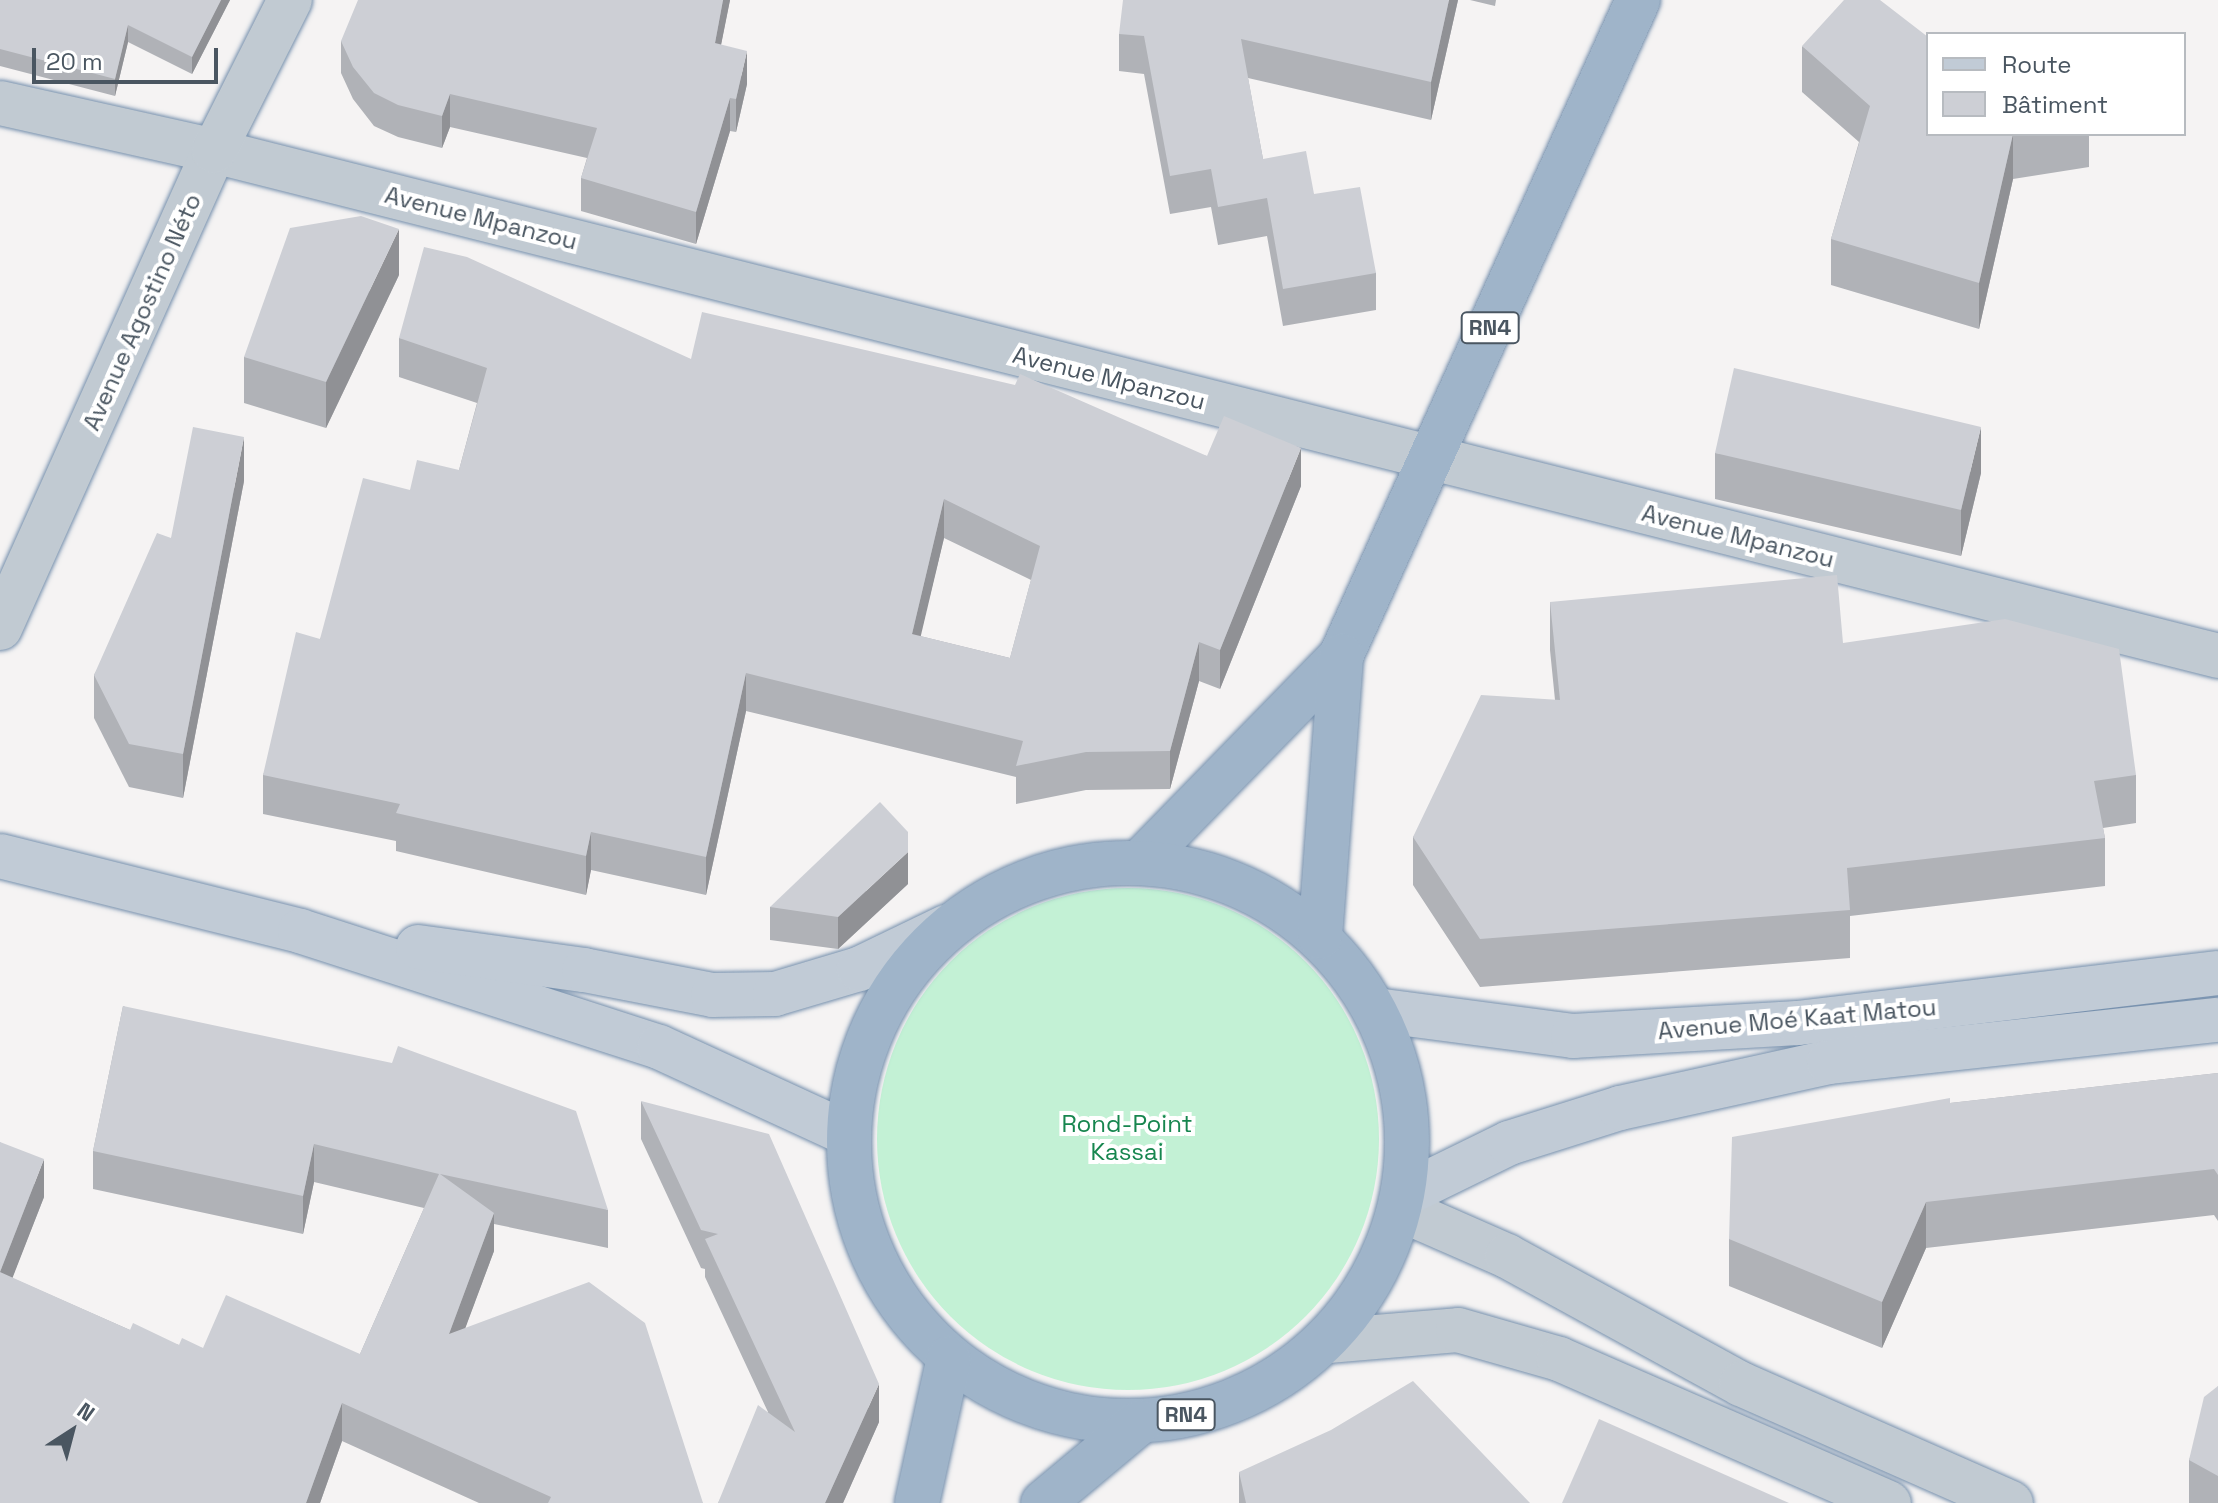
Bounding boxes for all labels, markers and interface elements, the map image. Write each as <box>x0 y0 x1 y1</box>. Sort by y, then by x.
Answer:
scale bar <box>36 32 222 82</box>
legend <box>1926 32 2186 136</box>
text: 20 m <box>46 46 103 77</box>
text: Route <box>2002 49 2071 80</box>
text: Bâtiment <box>2002 89 2108 120</box>
street label: Avenue Mpanzou <box>382 180 580 256</box>
street label: Avenue Agostino Néto <box>77 189 207 435</box>
road number: RN4 <box>1460 310 1520 346</box>
street label: Avenue Mpanzou <box>1010 340 1208 416</box>
street label: Avenue Mpanzou <box>1639 498 1837 574</box>
street label: Avenue Moé Kaat Matou <box>1657 992 1937 1046</box>
park label: Rond-Point Kassai <box>1061 1110 1193 1166</box>
north arrow <box>32 1391 112 1471</box>
text: N <box>72 1396 100 1427</box>
road number: RN4 <box>1156 1397 1216 1433</box>

